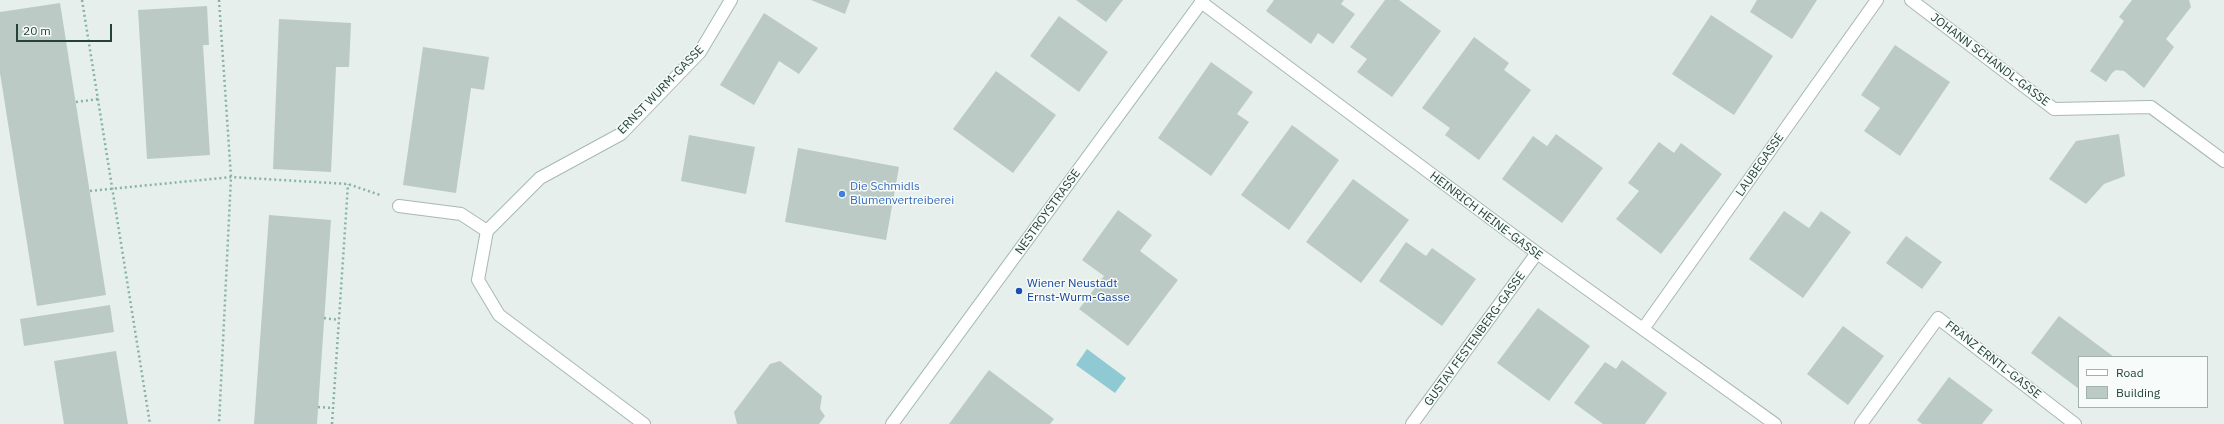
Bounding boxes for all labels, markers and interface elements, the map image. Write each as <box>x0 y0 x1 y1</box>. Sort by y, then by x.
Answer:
street label: JOHANN SCHANDL-GASSE <box>1928 11 2052 109</box>
scale bar <box>18 16 114 42</box>
text: 20 m <box>23 23 51 38</box>
street label: ERNST WURM-GASSE <box>615 43 707 137</box>
street label: LAUBEGASSE <box>1733 131 1787 199</box>
street label: NESTROYSTRASSE <box>1012 167 1084 257</box>
street label: HEINRICH HEINE-GASSE <box>1427 169 1545 263</box>
place label: Die Schmidls Blumenvertreiberei <box>850 180 954 208</box>
marker: Die Schmidls Blumenvertreiberei <box>837 189 847 199</box>
street label: GUSTAV FESTENBERG-GASSE <box>1421 269 1529 409</box>
place label: Wiener Neustadt Ernst-Wurm-Gasse <box>1027 277 1130 305</box>
marker: Wiener Neustadt Ernst-Wurm-Gasse <box>1014 286 1024 296</box>
street label: FRANZ ERNTL-GASSE <box>1942 318 2044 402</box>
legend <box>2078 356 2208 408</box>
text: Road <box>2116 365 2144 380</box>
text: Building <box>2116 385 2160 400</box>

